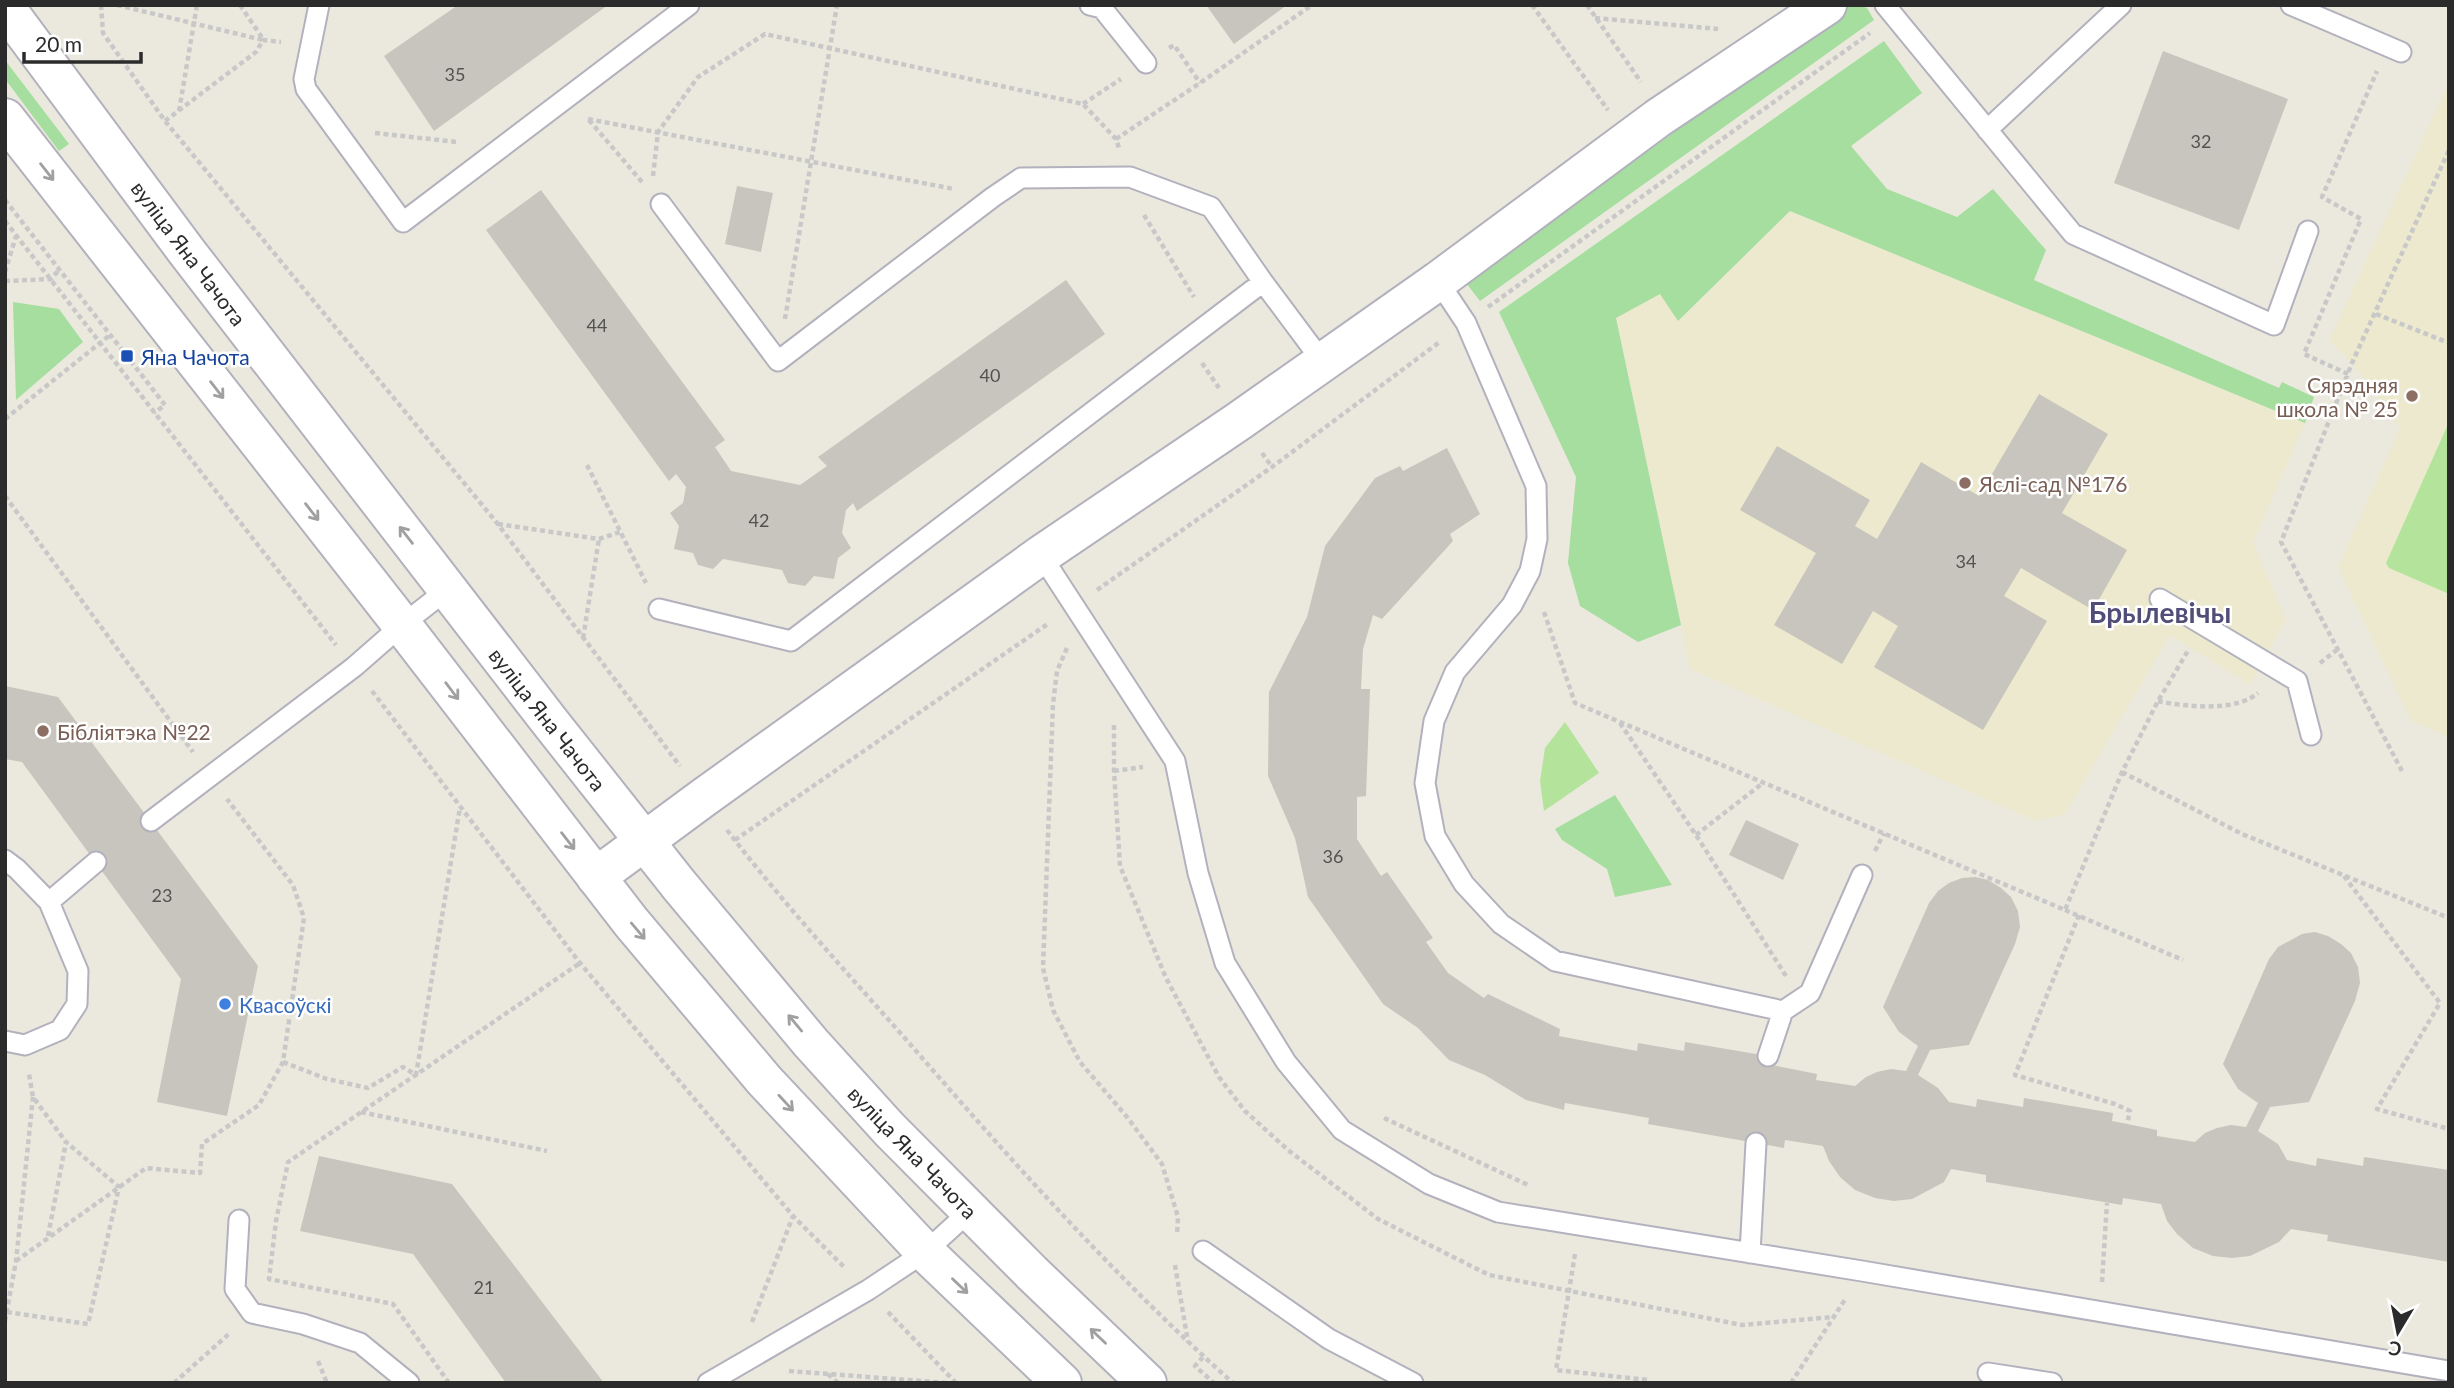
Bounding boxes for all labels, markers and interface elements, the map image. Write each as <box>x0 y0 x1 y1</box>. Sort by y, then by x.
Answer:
scale bar <box>24 21 142 65</box>
text: 20 m <box>35 31 82 56</box>
house number: 35 <box>445 63 465 85</box>
house number: 32 <box>2191 130 2211 152</box>
one-way arrow <box>39 162 54 181</box>
street label: вуліца Яна Чачота <box>126 176 252 330</box>
house number: 44 <box>587 314 607 336</box>
place label: Яна Чачота <box>140 344 250 369</box>
marker: Яна Чачота <box>119 348 135 364</box>
house number: 40 <box>980 364 1000 386</box>
place label: Сярэдняя школа № 25 <box>2277 372 2398 421</box>
one-way arrow <box>209 381 224 399</box>
marker: Сярэдняя школа № 25 <box>2404 388 2420 404</box>
place label: Яслі-сад №176 <box>1978 471 2127 496</box>
marker: Яслі-сад №176 <box>1957 475 1973 491</box>
one-way arrow <box>305 502 320 520</box>
house number: 42 <box>749 509 769 531</box>
one-way arrow <box>399 527 414 545</box>
house number: 34 <box>1956 550 1976 572</box>
district label: Брылевічы <box>2089 595 2231 629</box>
street label: вуліца Яна Чачота <box>484 643 612 795</box>
one-way arrow <box>445 681 460 700</box>
place label: Бібліятэка №22 <box>57 719 211 744</box>
marker: Бібліятэка №22 <box>35 723 51 739</box>
one-way arrow <box>560 831 575 850</box>
house number: 36 <box>1323 845 1343 867</box>
house number: 23 <box>152 884 172 906</box>
one-way arrow <box>630 922 646 940</box>
place label: Квасоўскі <box>239 992 332 1017</box>
marker: Квасоўскі <box>217 996 233 1012</box>
one-way arrow <box>787 1014 803 1032</box>
street label: вуліца Яна Чачота <box>843 1081 983 1223</box>
one-way arrow <box>778 1094 795 1111</box>
house number: 21 <box>474 1276 494 1298</box>
one-way arrow <box>951 1277 968 1294</box>
north arrow <box>2363 1297 2433 1367</box>
one-way arrow <box>1089 1327 1106 1344</box>
text: С <box>2386 1337 2403 1362</box>

